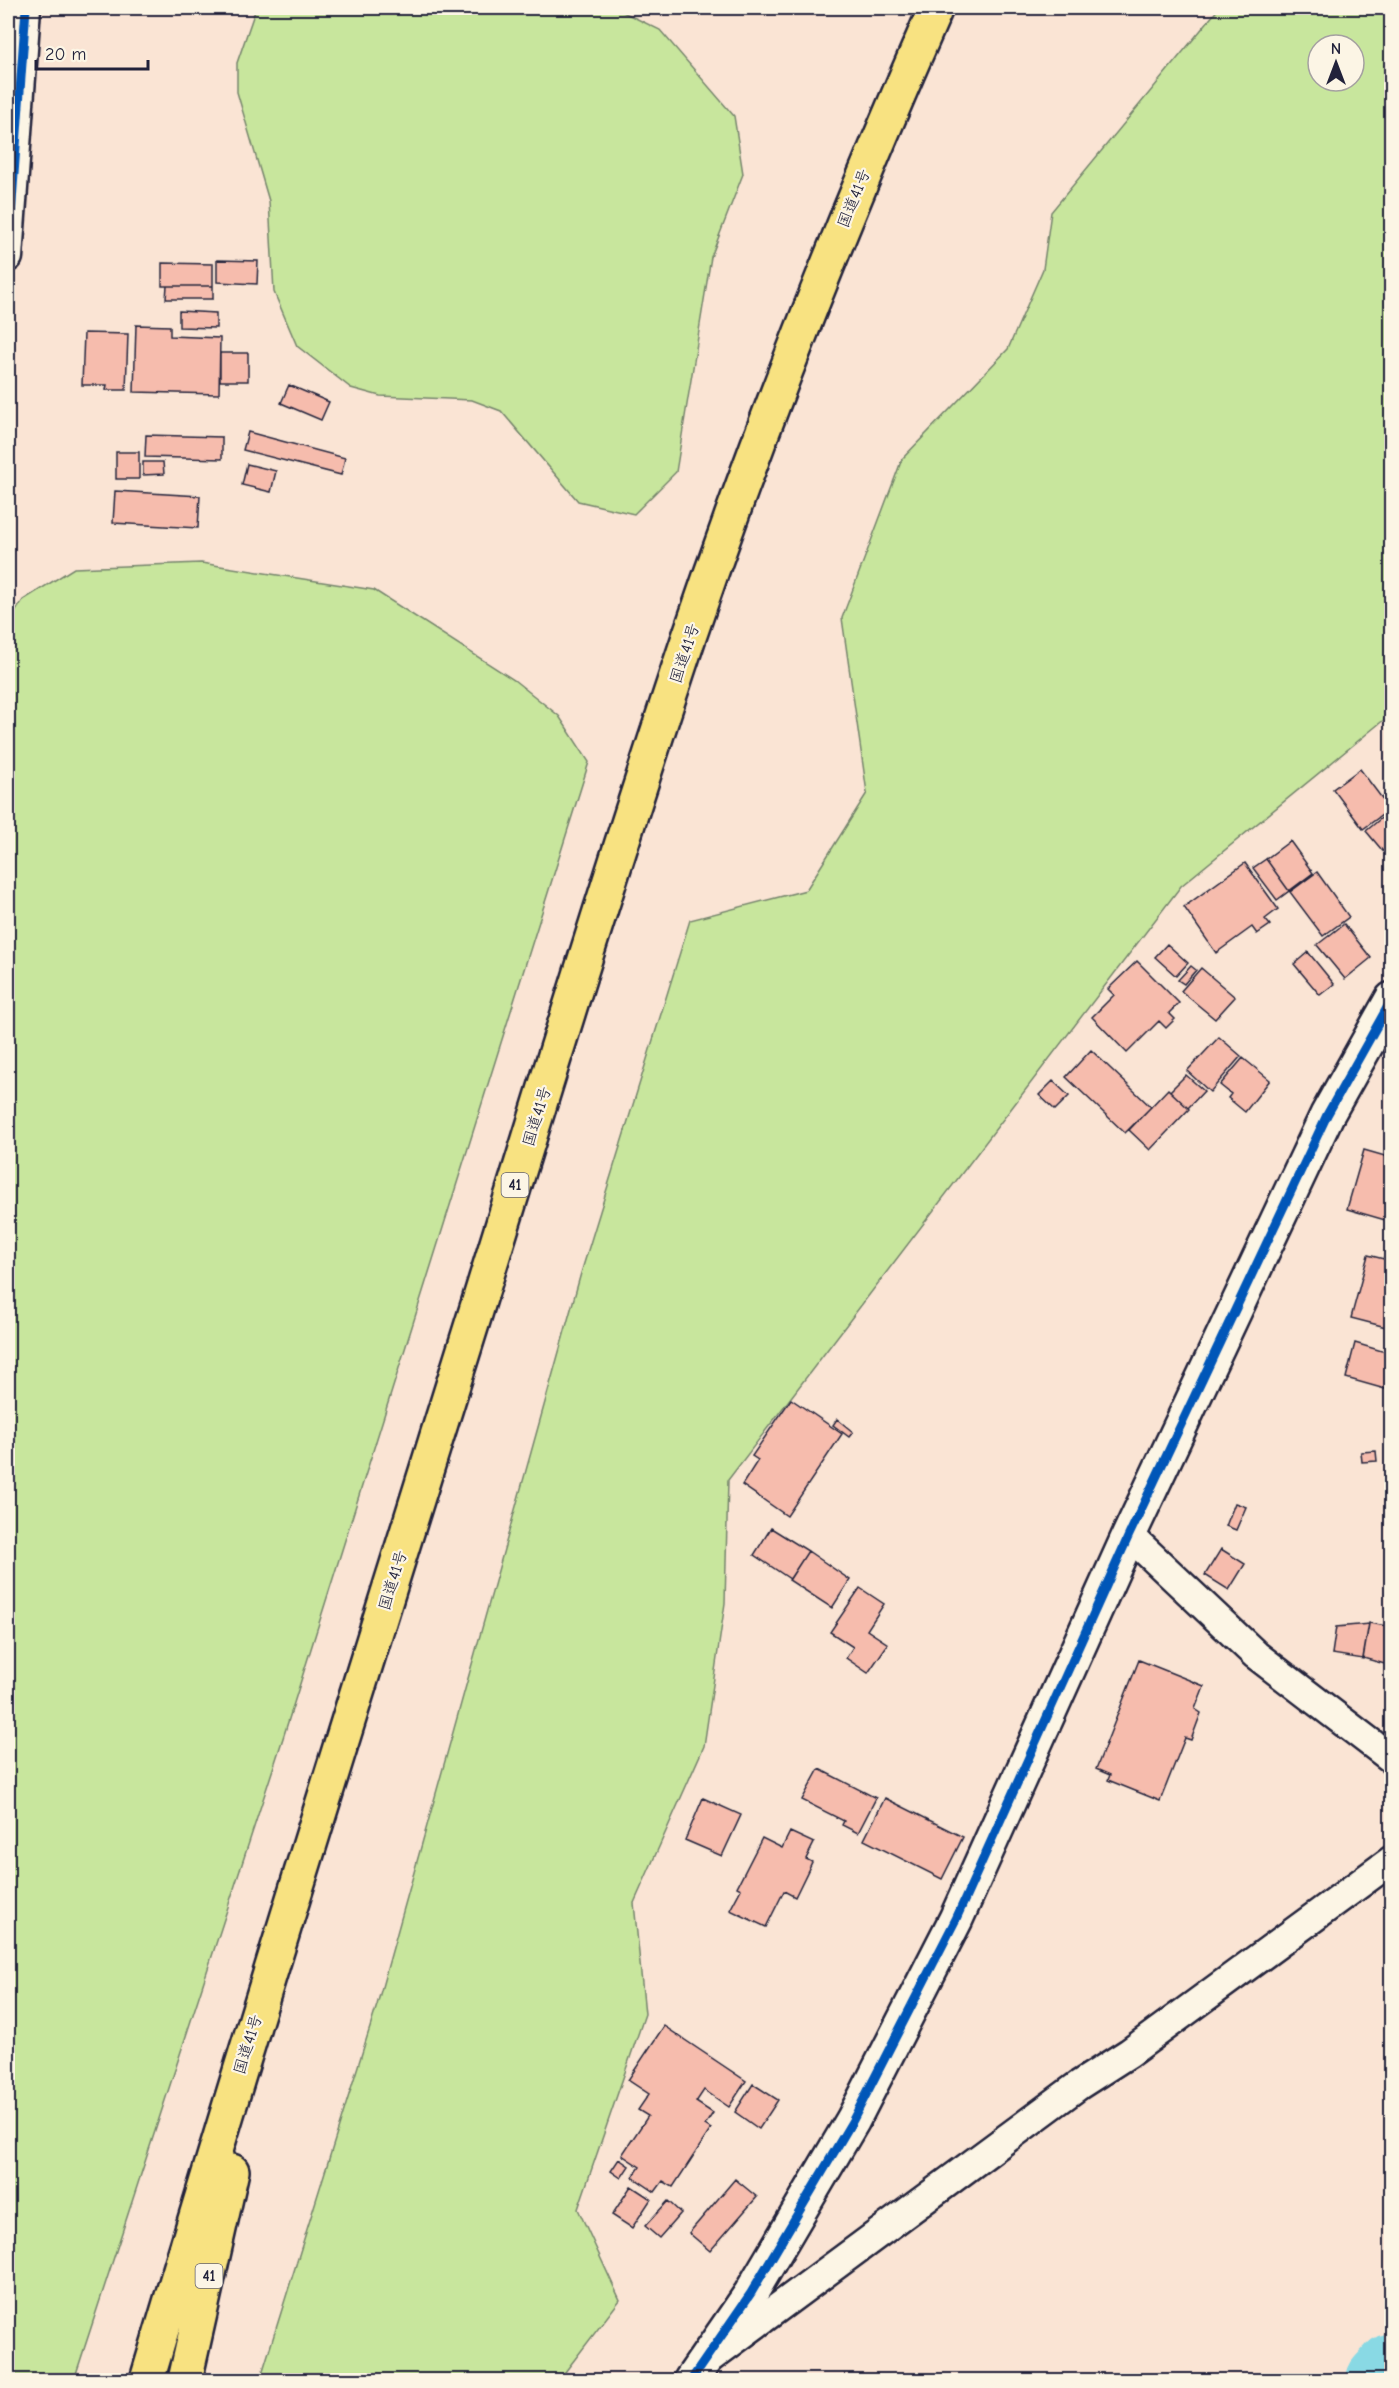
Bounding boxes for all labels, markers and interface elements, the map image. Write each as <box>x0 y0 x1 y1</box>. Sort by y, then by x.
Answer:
scale bar <box>36 33 148 71</box>
north arrow <box>1306 33 1366 93</box>
text: N <box>1331 40 1341 58</box>
text: 20 m <box>45 44 86 65</box>
street label: 国道41号 <box>834 166 874 231</box>
street label: 国道41号 <box>667 621 703 686</box>
street label: 国道41号 <box>519 1084 555 1149</box>
road number: 41 <box>502 1173 528 1197</box>
street label: 国道41号 <box>375 1548 411 1613</box>
street label: 国道41号 <box>230 2012 266 2077</box>
road number: 41 <box>196 2264 222 2288</box>

